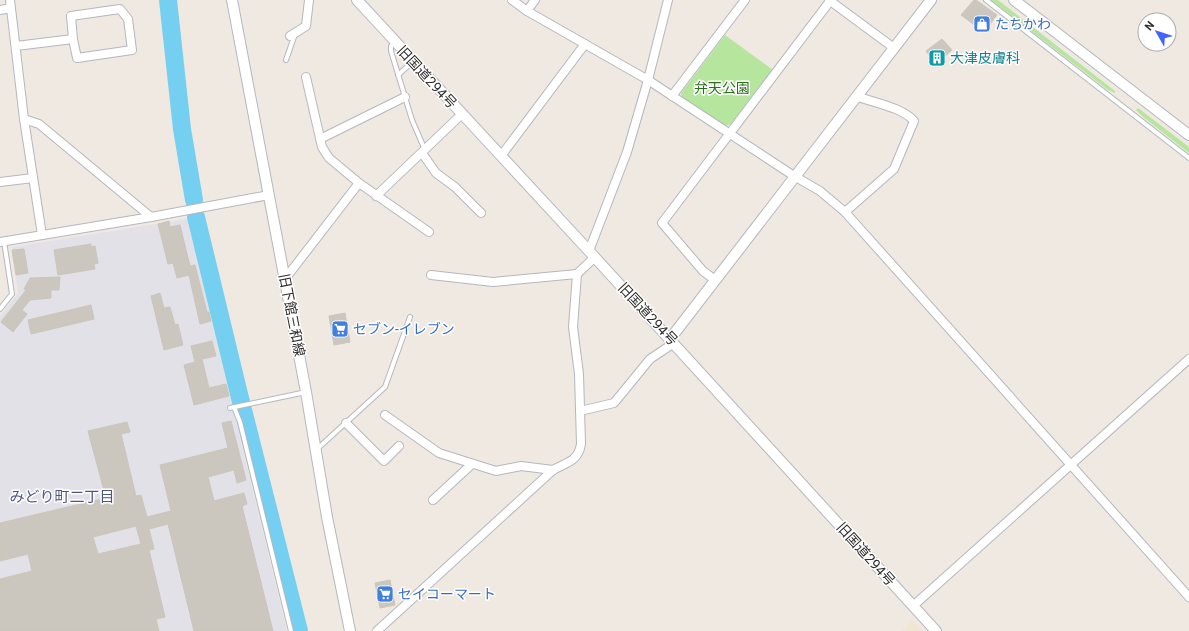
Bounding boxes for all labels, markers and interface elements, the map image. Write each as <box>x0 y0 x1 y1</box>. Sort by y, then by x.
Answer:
north arrow <box>1137 12 1177 52</box>
shop icon: たちかわ <box>972 14 992 34</box>
place label: たちかわ <box>995 16 1051 32</box>
text: N <box>1142 19 1157 33</box>
street label: 旧国道294号 <box>394 42 460 112</box>
building icon: 大津皮膚科 <box>927 48 947 68</box>
place label: 大津皮膚科 <box>950 50 1020 66</box>
park label: 弁天公園 <box>694 80 750 96</box>
street label: 旧下館三和線 <box>276 272 308 358</box>
street label: 旧国道294号 <box>615 279 681 349</box>
supermarket icon: セブン-イレブン <box>330 319 350 339</box>
place label: セブン-イレブン <box>353 321 455 337</box>
district label: みどり町二丁目 <box>9 488 115 506</box>
street label: 旧国道294号 <box>833 519 899 589</box>
supermarket icon: セイコーマート <box>375 584 395 604</box>
place label: セイコーマート <box>398 586 496 602</box>

